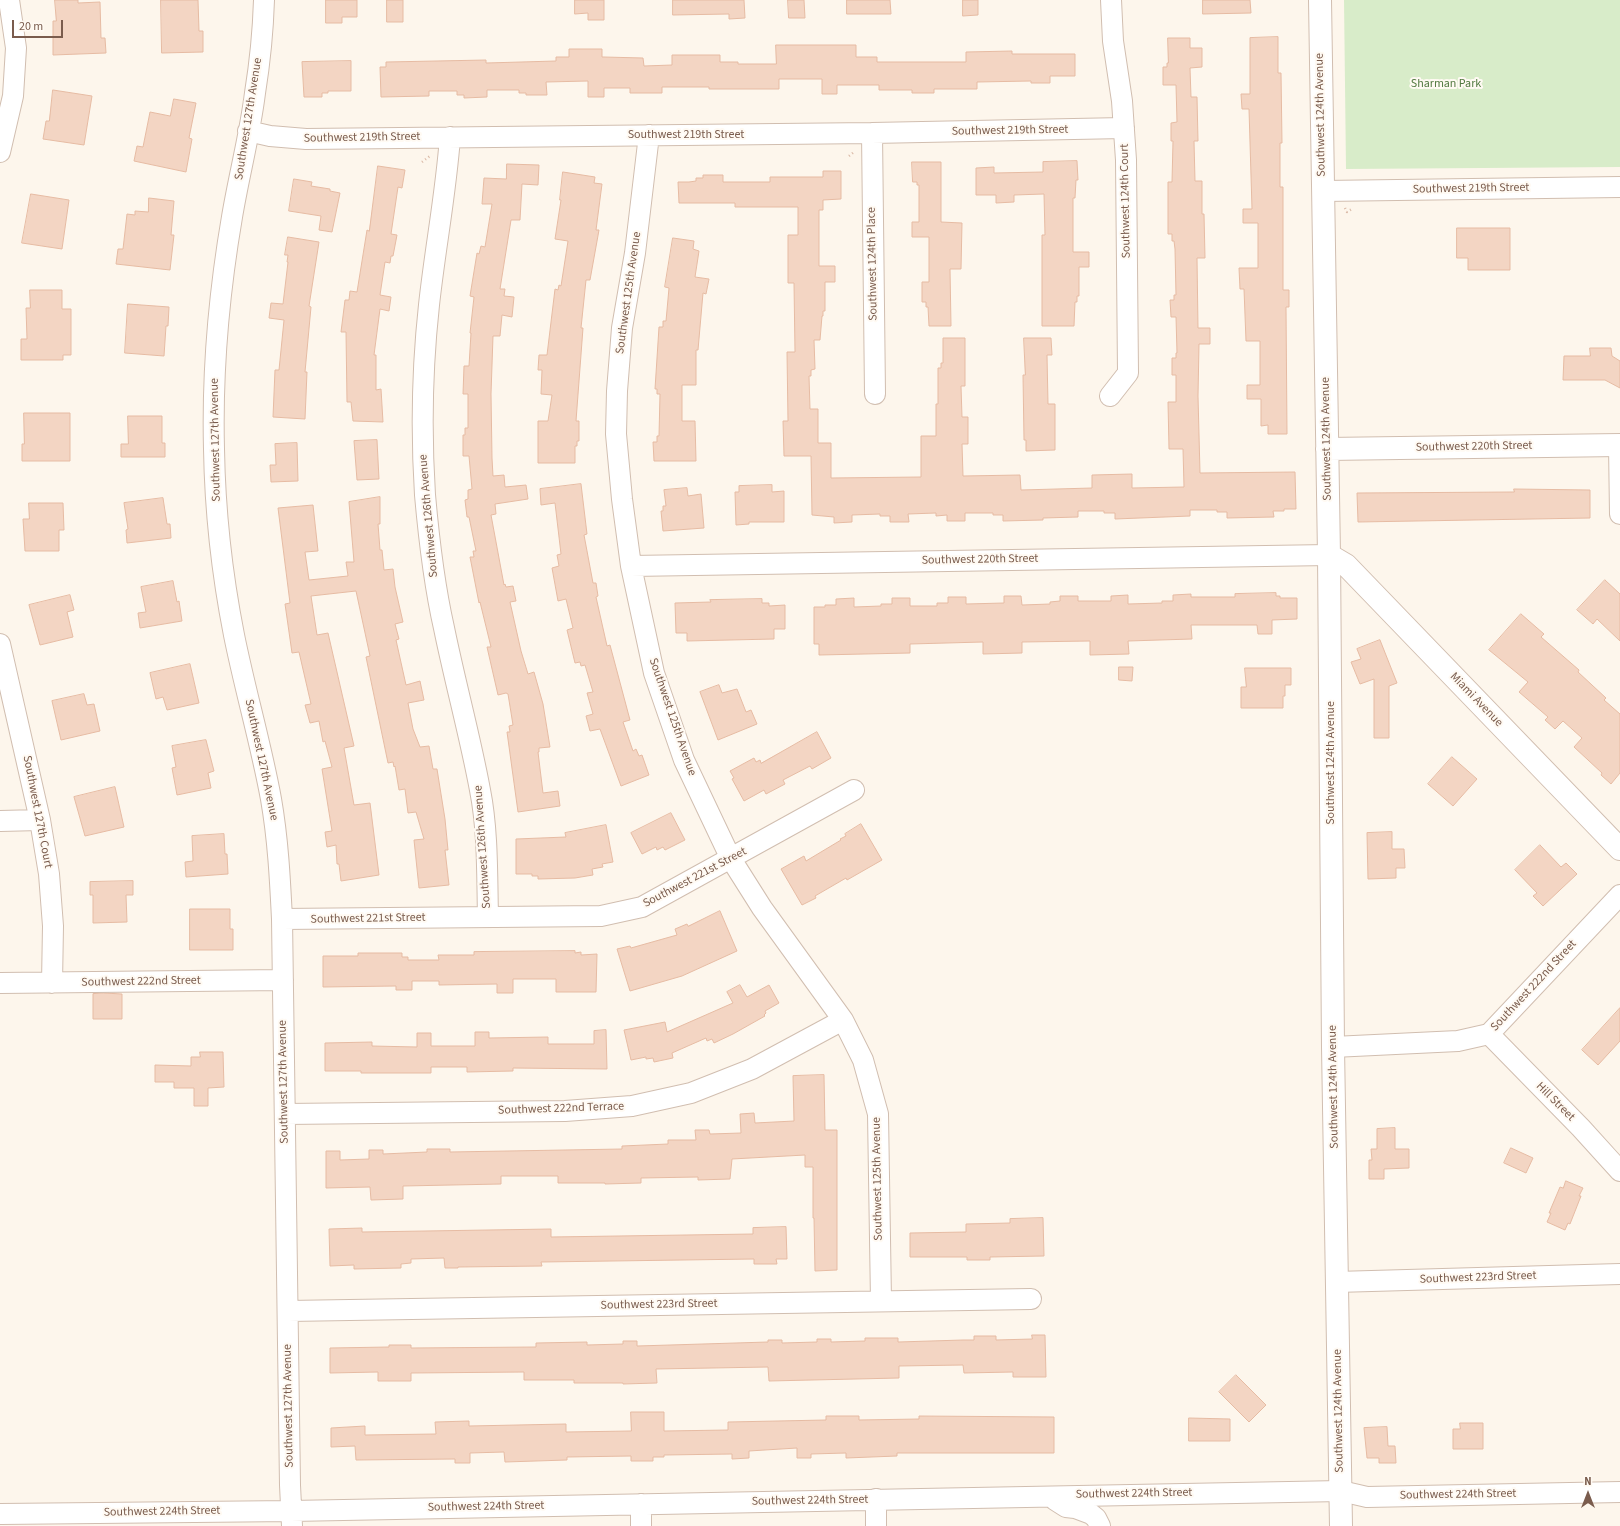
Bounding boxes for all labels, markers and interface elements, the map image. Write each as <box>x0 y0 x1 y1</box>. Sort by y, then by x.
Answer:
scale bar <box>14 12 65 38</box>
text: 20 m <box>19 18 43 35</box>
street label: Southwest 124th Avenue <box>1313 53 1329 177</box>
street label: Southwest 127th Avenue <box>232 57 266 181</box>
park label: Sharman Park <box>1411 77 1481 91</box>
street label: Southwest 219th Street <box>952 123 1068 139</box>
street label: Southwest 219th Street <box>628 128 744 142</box>
street label: Southwest 219th Street <box>304 130 420 146</box>
street label: Southwest 124th Court <box>1118 143 1134 259</box>
street label: Southwest 219th Street <box>1413 181 1529 197</box>
street label: Southwest 124th Place <box>865 207 881 321</box>
street label: Southwest 125th Avenue <box>613 231 645 355</box>
street label: Southwest 124th Avenue <box>1319 377 1335 501</box>
street label: Southwest 127th Avenue <box>208 378 224 502</box>
street label: Southwest 220th Street <box>1416 439 1532 455</box>
street label: Southwest 126th Avenue <box>416 454 442 578</box>
street label: Southwest 220th Street <box>922 552 1038 568</box>
street label: Southwest 125th Avenue <box>645 656 699 778</box>
street label: Miami Avenue <box>1447 670 1505 730</box>
street label: Southwest 127th Avenue <box>241 698 281 822</box>
street label: Southwest 124th Avenue <box>1324 701 1338 825</box>
street label: Southwest 127th Court <box>19 754 55 870</box>
street label: Southwest 126th Avenue <box>472 785 494 909</box>
street label: Southwest 221st Street <box>641 845 749 911</box>
street label: Southwest 221st Street <box>310 911 426 927</box>
street label: Southwest 222nd Street <box>1488 937 1580 1035</box>
street label: Southwest 222nd Street <box>81 974 201 990</box>
street label: Southwest 127th Avenue <box>276 1020 292 1144</box>
street label: Southwest 124th Avenue <box>1326 1025 1342 1149</box>
street label: Hill Street <box>1532 1079 1578 1125</box>
street label: Southwest 222nd Terrace <box>498 1100 624 1118</box>
street label: Southwest 125th Avenue <box>870 1117 886 1241</box>
street label: Southwest 223rd Street <box>1419 1269 1537 1287</box>
street label: Southwest 223rd Street <box>600 1297 718 1313</box>
street label: Southwest 127th Avenue <box>281 1344 297 1468</box>
street label: Southwest 124th Avenue <box>1331 1349 1347 1473</box>
north arrow <box>1568 1474 1608 1514</box>
text: N <box>1584 1474 1592 1489</box>
street label: Southwest 224th Street <box>1076 1486 1192 1502</box>
street label: Southwest 224th Street <box>1400 1487 1516 1503</box>
street label: Southwest 224th Street <box>752 1493 868 1509</box>
street label: Southwest 224th Street <box>428 1499 544 1515</box>
street label: Southwest 224th Street <box>104 1504 220 1520</box>

